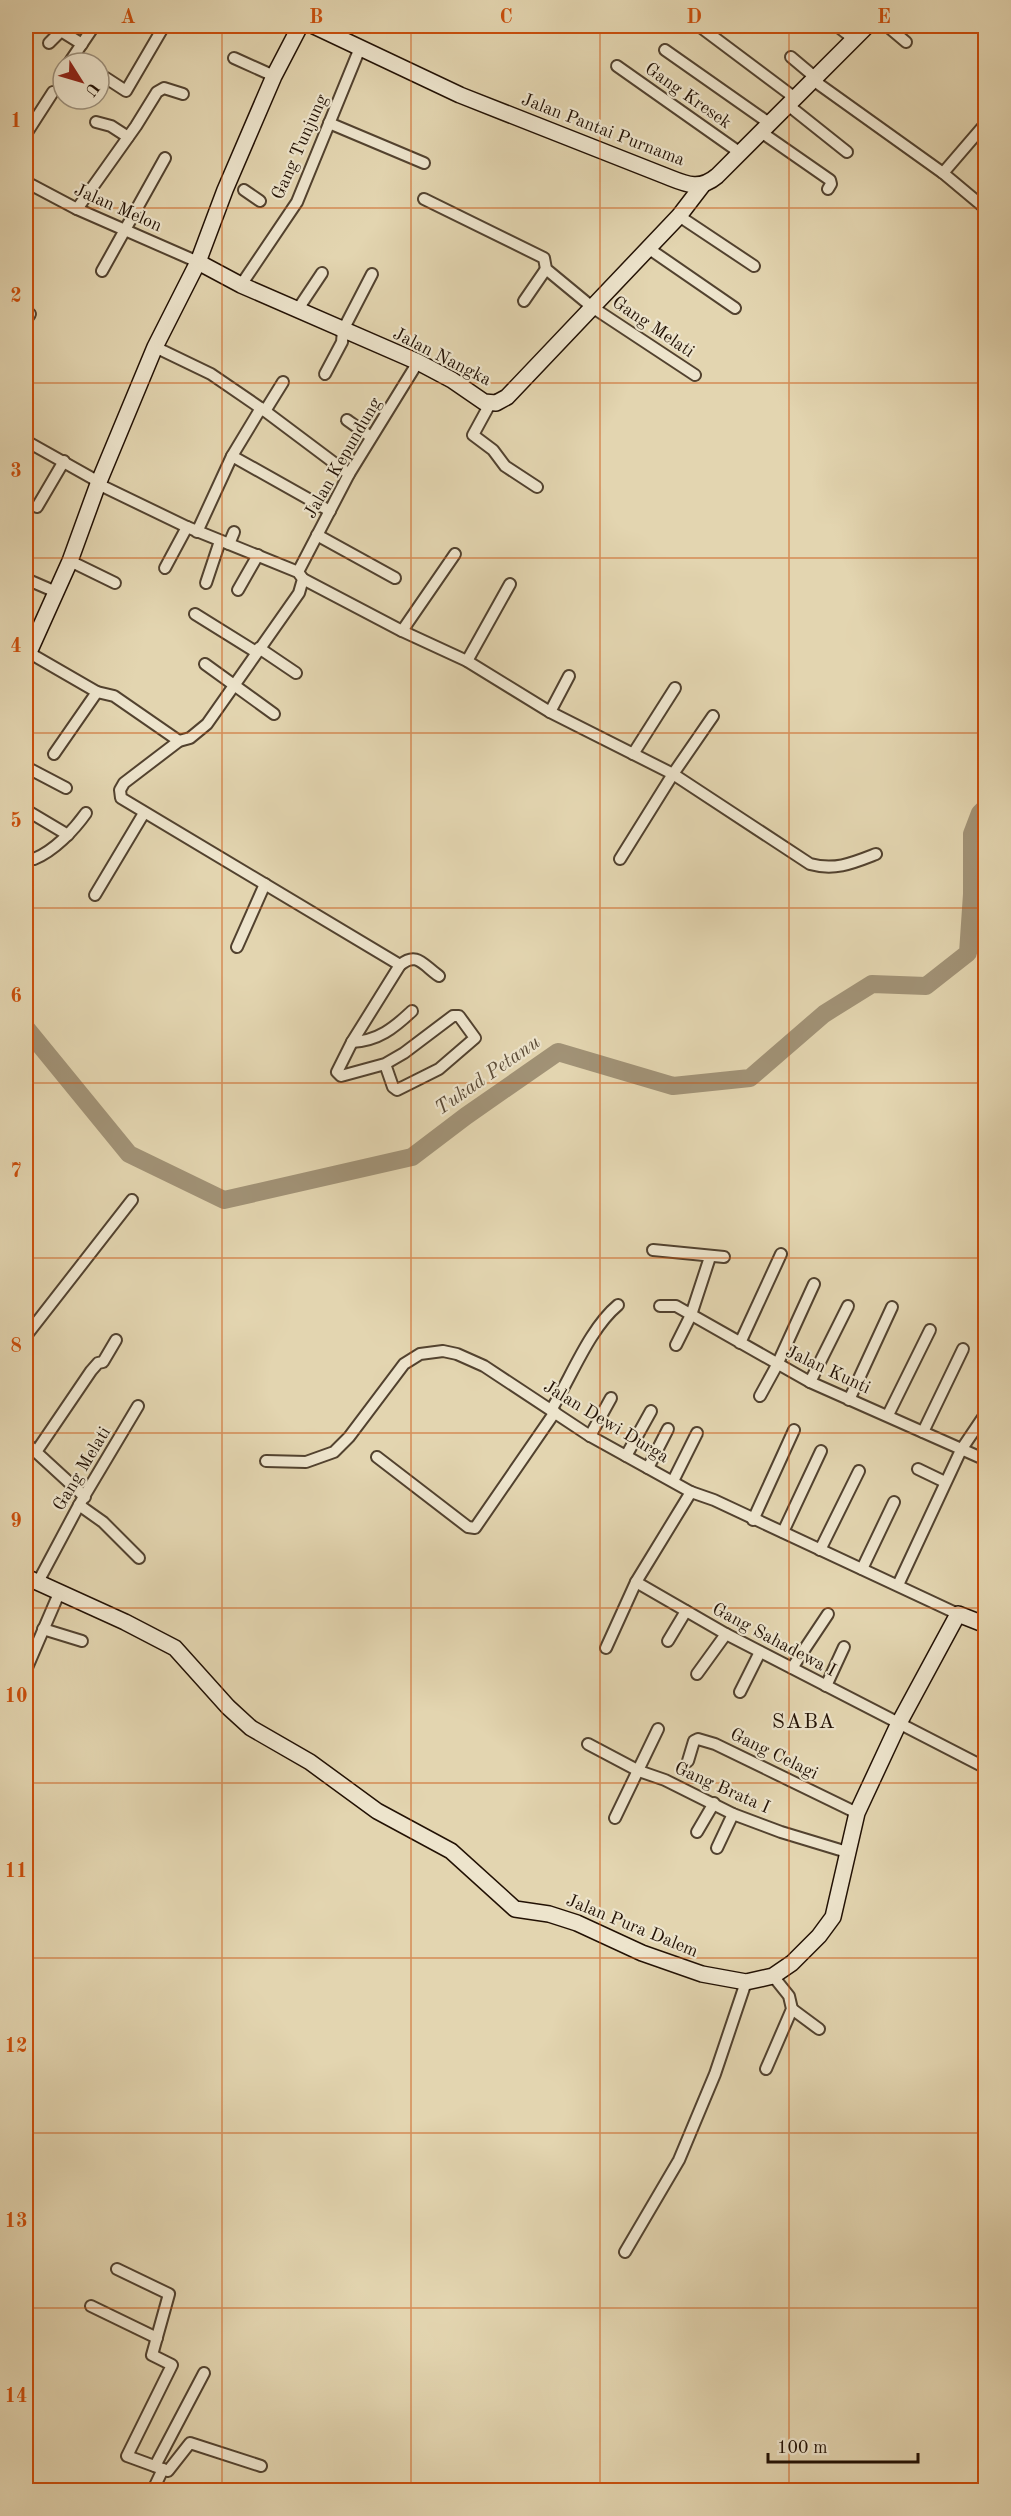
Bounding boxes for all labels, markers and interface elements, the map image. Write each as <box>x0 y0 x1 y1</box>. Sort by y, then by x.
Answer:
text: A <box>120 8 136 28</box>
text: B <box>309 8 323 28</box>
text: C <box>499 8 513 28</box>
text: D <box>686 8 702 28</box>
text: E <box>877 8 891 28</box>
north arrow <box>51 51 111 111</box>
street label: Gang Kresek <box>641 60 735 132</box>
text: U <box>81 79 102 99</box>
street label: Gang Tunjung <box>269 91 331 202</box>
street label: Jalan Pantai Purnama <box>519 91 687 169</box>
text: 1 <box>10 112 22 132</box>
street label: Jalan Melon <box>71 181 165 235</box>
text: 2 <box>10 287 22 307</box>
street label: Gang Melati <box>609 293 697 361</box>
street label: Jalan Nangka <box>390 325 494 389</box>
street label: Jalan Kepundung <box>301 394 385 521</box>
text: 3 <box>10 462 22 482</box>
text: 4 <box>10 637 22 657</box>
text: 5 <box>10 811 22 832</box>
text: 6 <box>10 987 22 1007</box>
water label: Tukad Petanu <box>432 1032 544 1120</box>
text: 7 <box>10 1162 22 1182</box>
text: 8 <box>10 1337 22 1357</box>
street label: Jalan Kunti <box>783 1343 873 1397</box>
street label: Jalan Dewi Durga <box>540 1377 672 1467</box>
street label: Gang Melati <box>50 1424 114 1514</box>
text: 9 <box>10 1512 22 1532</box>
street label: Gang Sahadewa I <box>709 1600 839 1680</box>
text: 10 <box>4 1687 28 1707</box>
district label: SABA <box>772 1712 836 1733</box>
street label: Gang Celagi <box>727 1725 821 1783</box>
street label: Gang Brata I <box>672 1759 772 1817</box>
text: 11 <box>4 1862 28 1882</box>
street label: Jalan Pura Dalem <box>563 1891 701 1961</box>
text: 12 <box>4 2037 28 2057</box>
text: 13 <box>4 2212 28 2232</box>
text: 14 <box>4 2387 28 2407</box>
scale bar <box>768 2426 918 2464</box>
text: 100 m <box>777 2439 828 2457</box>

